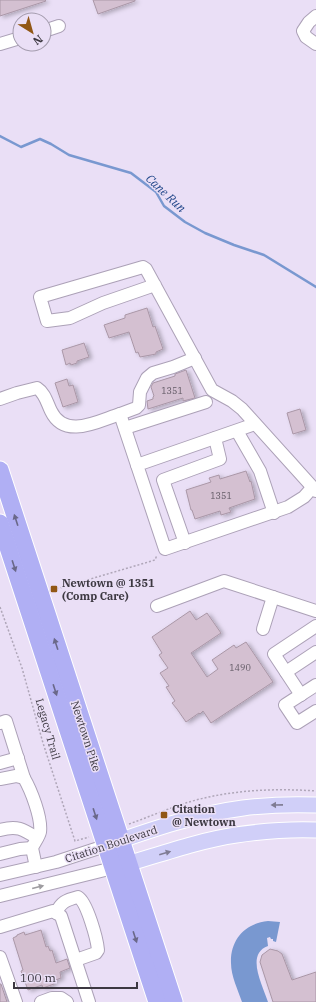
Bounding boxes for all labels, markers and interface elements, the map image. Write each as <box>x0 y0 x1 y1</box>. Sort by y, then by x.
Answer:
north arrow <box>12 12 52 52</box>
text: N <box>30 32 46 48</box>
water label: Cane Run <box>143 171 189 215</box>
house number: 1351 <box>161 385 183 396</box>
house number: 1351 <box>210 490 232 501</box>
one-way arrow <box>13 514 19 526</box>
one-way arrow <box>11 561 17 573</box>
place label: Newtown @ 1351 (Comp Care) <box>62 576 155 603</box>
marker: Newtown @ 1351 (Comp Care) <box>49 584 59 594</box>
one-way arrow <box>53 638 59 650</box>
house number: 1490 <box>229 662 251 673</box>
one-way arrow <box>52 684 58 696</box>
street label: Legacy Trail <box>33 697 63 761</box>
street label: Newtown Pike <box>68 699 104 773</box>
place label: Citation @ Newtown <box>172 802 236 829</box>
one-way arrow <box>270 802 283 808</box>
one-way arrow <box>92 808 98 820</box>
marker: Citation @ Newtown <box>159 810 169 820</box>
street label: Citation Boulevard <box>63 822 159 866</box>
one-way arrow <box>160 850 172 856</box>
one-way arrow <box>32 884 44 890</box>
one-way arrow <box>132 931 138 943</box>
scale bar <box>14 964 137 990</box>
text: 100 m <box>20 970 56 985</box>

